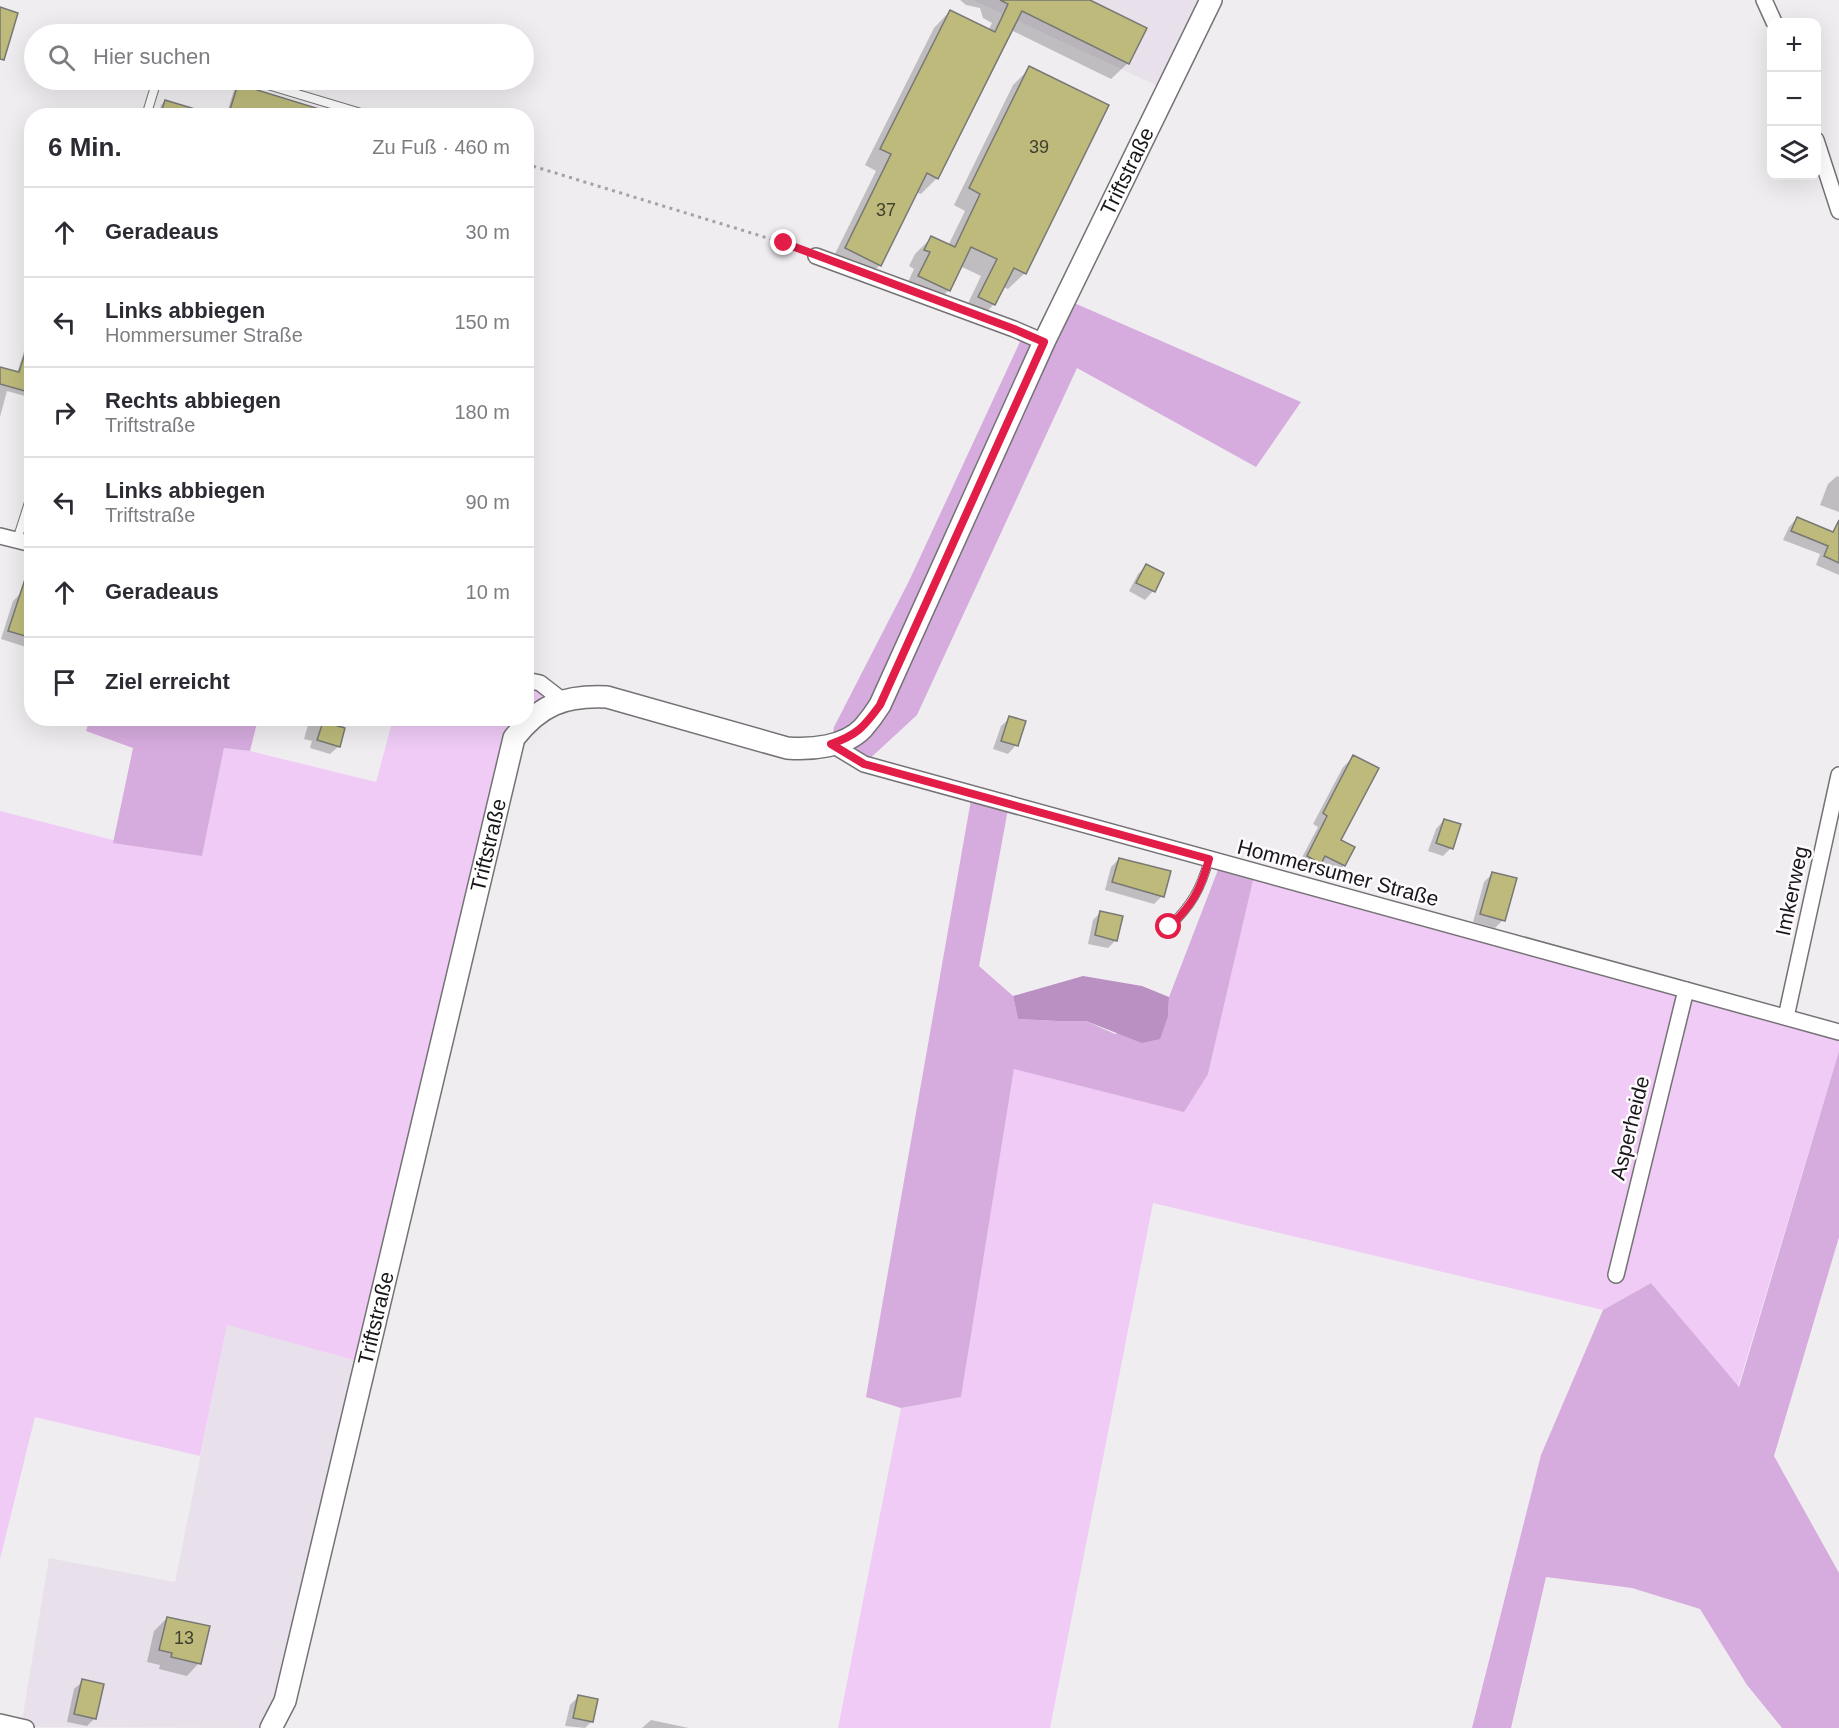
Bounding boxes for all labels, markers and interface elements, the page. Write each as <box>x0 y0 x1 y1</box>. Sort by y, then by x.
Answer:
map controls <box>1767 18 1821 180</box>
button: + <box>1767 18 1821 72</box>
search box <box>24 24 534 90</box>
icon: search <box>45 41 78 74</box>
text: Hier suchen <box>93 44 210 69</box>
button: − <box>1767 72 1821 126</box>
street label: Triftstraße <box>1096 123 1158 219</box>
button: layers <box>1767 126 1821 180</box>
text: 6 Min. <box>48 132 122 162</box>
text: Zu Fuß · 460 m <box>372 136 510 158</box>
house number: 39 <box>1029 137 1049 157</box>
house number: 37 <box>876 200 896 220</box>
icon: ahead <box>48 216 81 249</box>
text: Geradeaus <box>105 219 219 244</box>
text: 30 m <box>466 221 510 243</box>
route end <box>770 229 796 255</box>
text: Links abbiegen <box>105 298 265 323</box>
icon: left <box>48 306 81 339</box>
text: 150 m <box>454 311 510 333</box>
text: Hommersumer Straße <box>105 324 303 346</box>
text: Rechts abbiegen <box>105 388 281 413</box>
icon: right <box>48 396 81 429</box>
text: 180 m <box>454 401 510 423</box>
text: Triftstraße <box>105 414 195 436</box>
text: Links abbiegen <box>105 478 265 503</box>
icon: left <box>48 486 81 519</box>
text: 90 m <box>466 491 510 513</box>
text: Triftstraße <box>105 504 195 526</box>
icon: ahead <box>48 576 81 609</box>
text: Geradeaus <box>105 579 219 604</box>
text: 10 m <box>466 581 510 603</box>
icon: arrive <box>48 666 81 699</box>
text: Ziel erreicht <box>105 669 230 694</box>
street label: Triftstraße <box>466 796 510 894</box>
street label: Hommersumer Straße <box>1235 835 1441 911</box>
street label: Imkerweg <box>1771 844 1812 938</box>
route start <box>1155 913 1181 939</box>
street label: Asperheide <box>1606 1074 1654 1182</box>
street label: Triftstraße <box>353 1269 398 1367</box>
house number: 13 <box>174 1628 194 1648</box>

